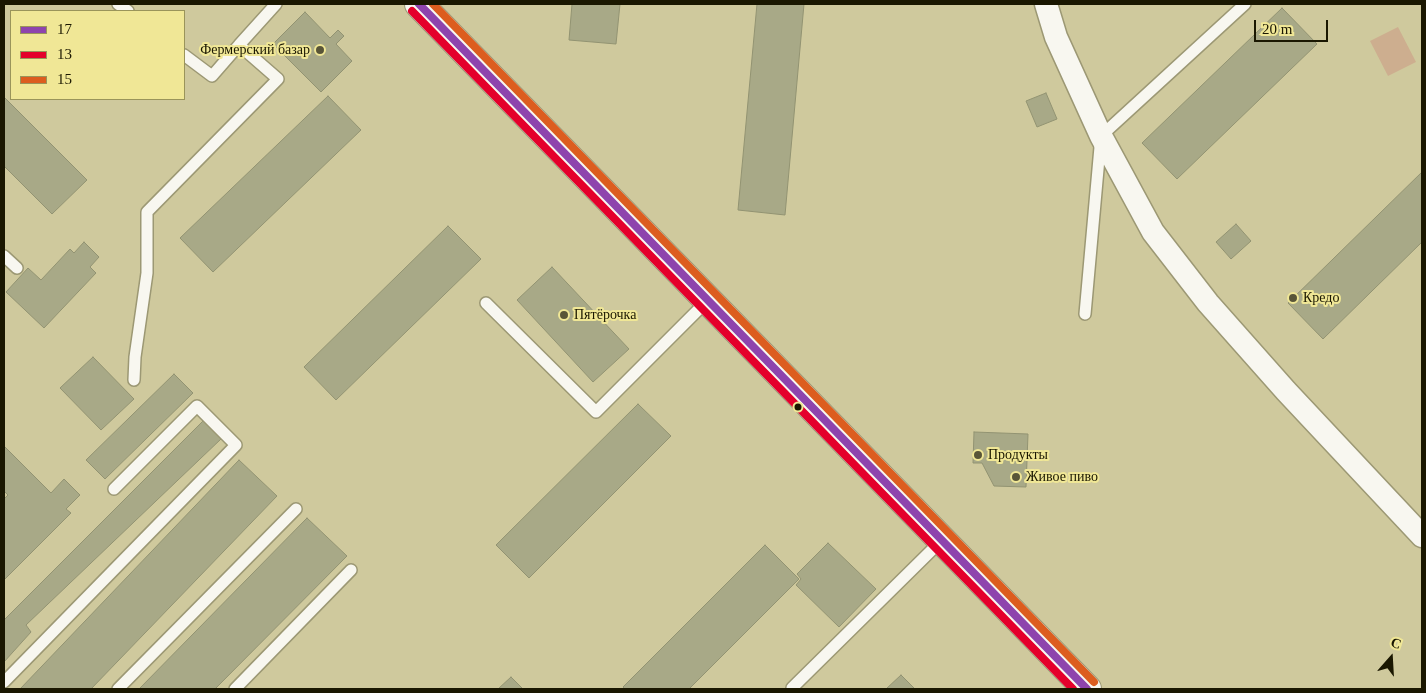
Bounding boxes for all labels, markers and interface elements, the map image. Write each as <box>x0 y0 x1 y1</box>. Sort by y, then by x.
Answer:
legend <box>10 10 185 100</box>
scale bar <box>1256 10 1330 42</box>
text: 17 <box>57 21 72 37</box>
text: 20 m <box>1262 21 1292 37</box>
place label: Фермерский базар <box>200 42 310 58</box>
marker: Фермерский базар <box>314 44 326 56</box>
text: 13 <box>57 46 72 62</box>
text: 15 <box>57 71 72 87</box>
place label: Кредо <box>1303 290 1339 306</box>
marker: Кредо <box>1287 292 1299 304</box>
place label: Пятёрочка <box>574 307 636 323</box>
marker: Пятёрочка <box>558 309 570 321</box>
unlabelled marker <box>793 402 803 412</box>
place label: Продукты <box>988 447 1048 463</box>
marker: Продукты <box>972 449 984 461</box>
place label: Живое пиво <box>1026 469 1098 485</box>
marker: Живое пиво <box>1010 471 1022 483</box>
north arrow <box>1366 633 1416 683</box>
text: С <box>1389 635 1403 652</box>

